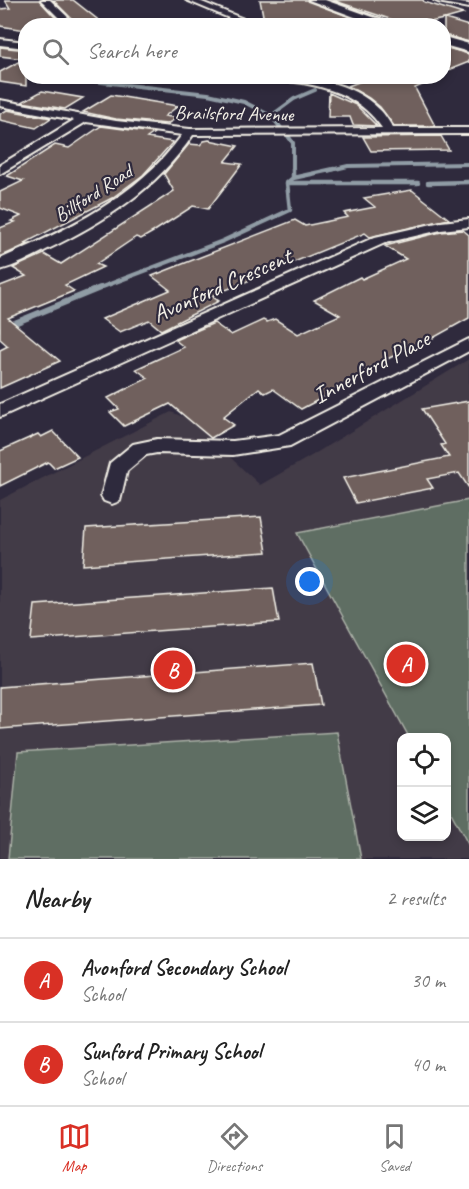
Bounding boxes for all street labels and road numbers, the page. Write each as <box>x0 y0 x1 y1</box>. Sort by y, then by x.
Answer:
street label: Brailsford Avenue <box>174 100 295 127</box>
street label: Billford Road <box>50 157 140 228</box>
street label: Avonford Crescent <box>148 240 298 329</box>
street label: Innerford Place <box>307 323 437 410</box>

